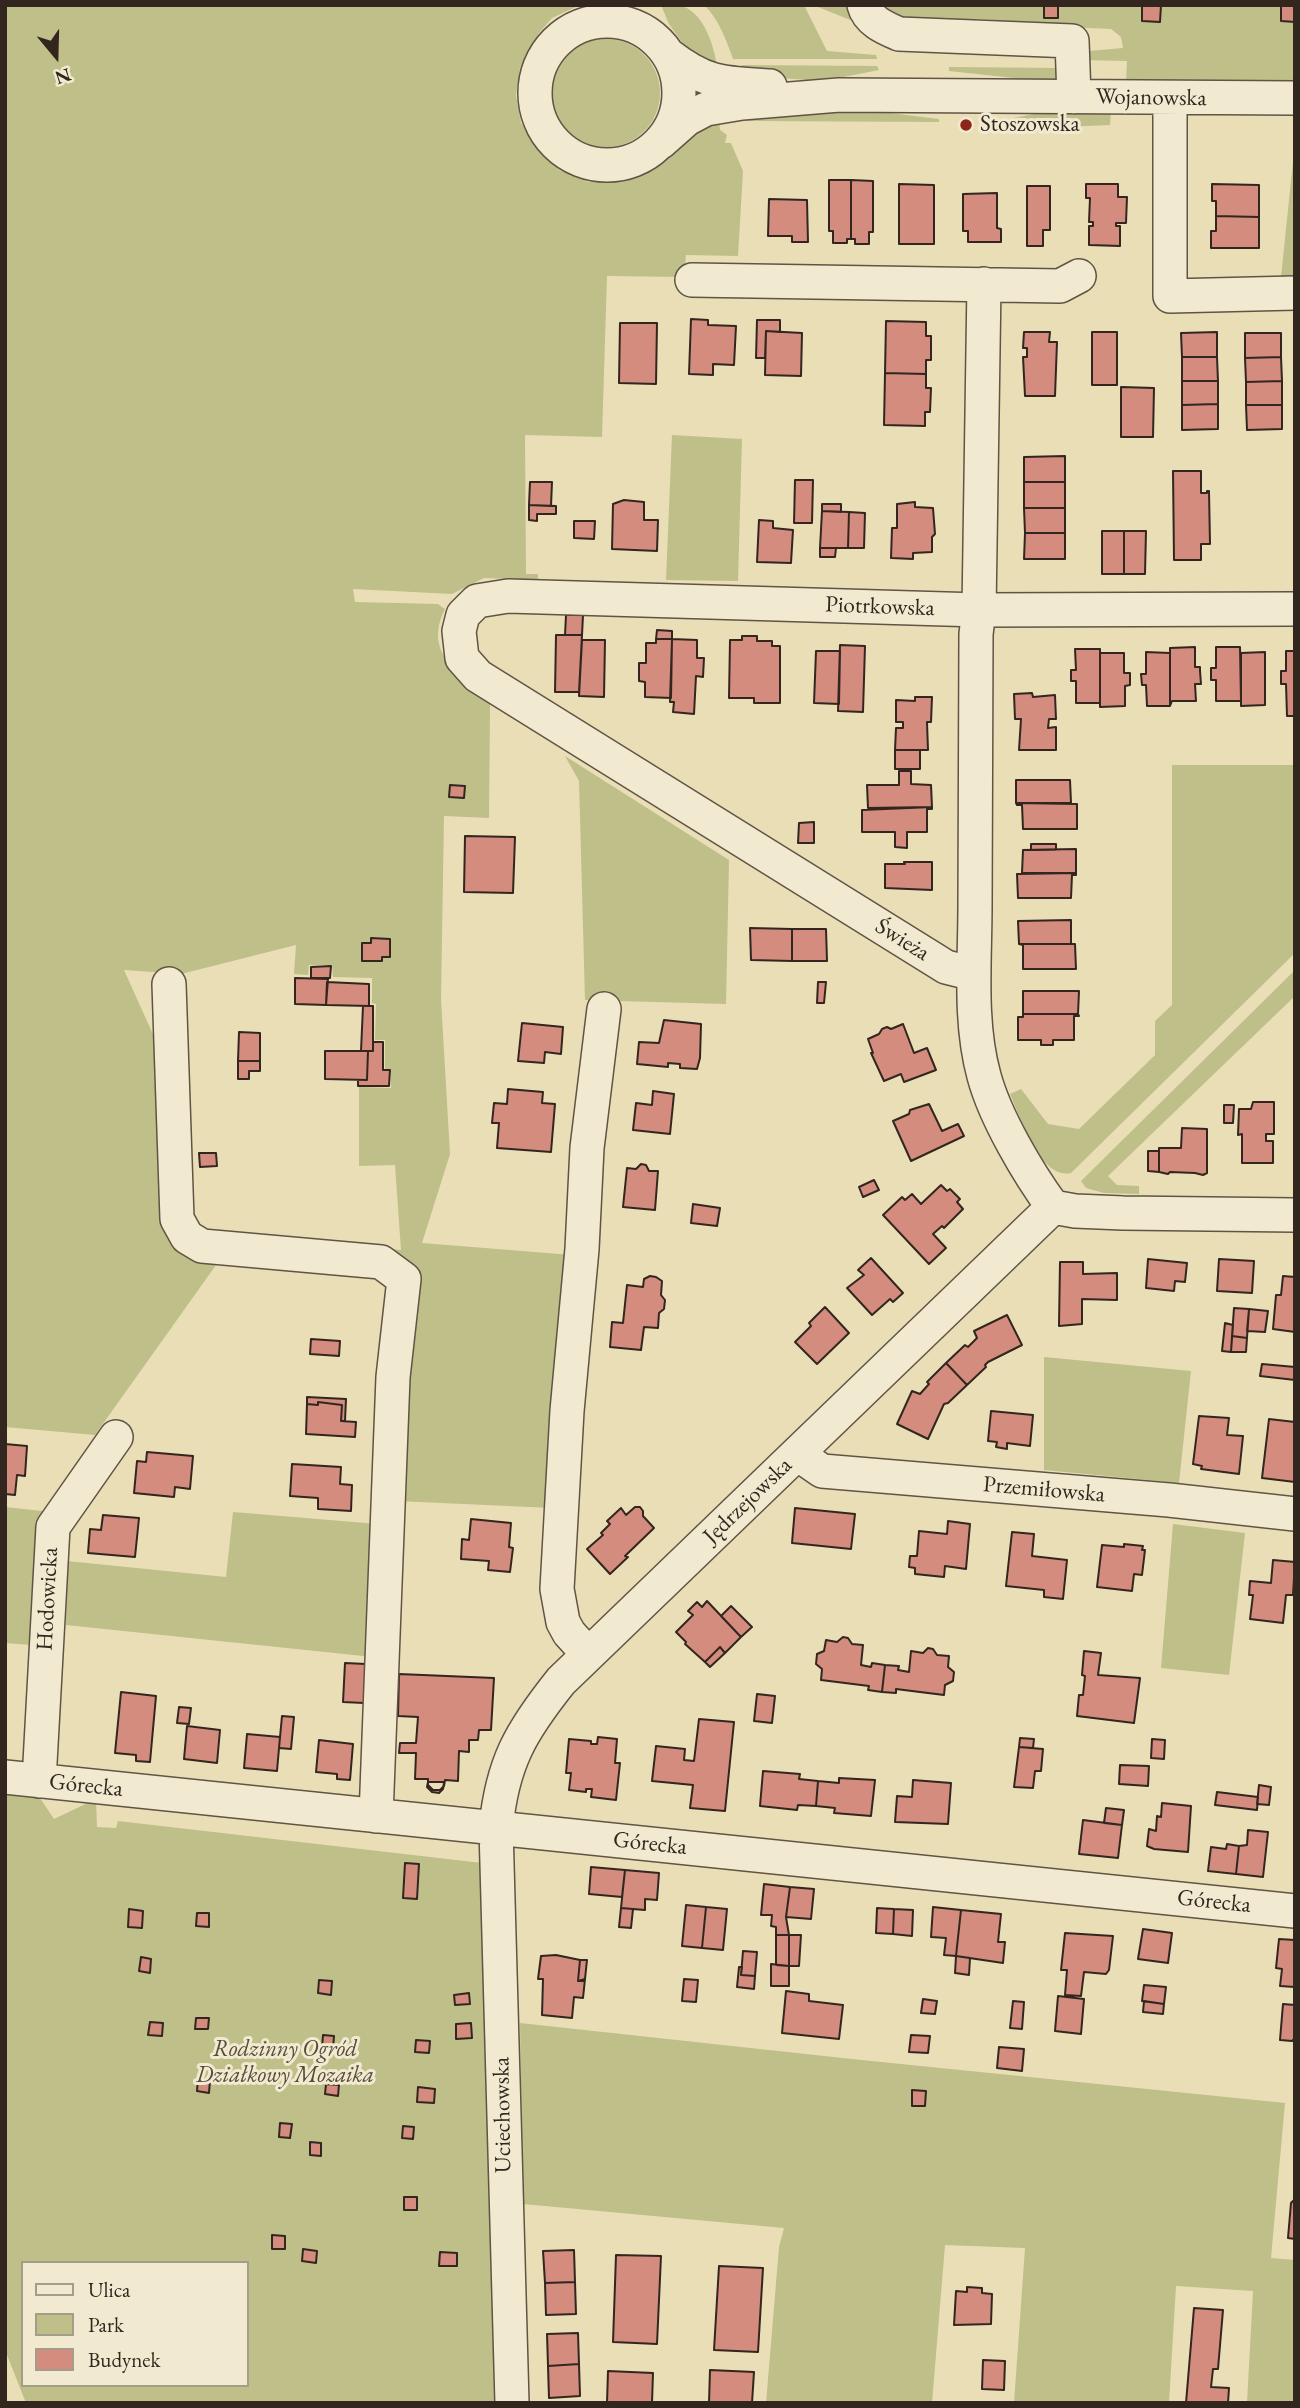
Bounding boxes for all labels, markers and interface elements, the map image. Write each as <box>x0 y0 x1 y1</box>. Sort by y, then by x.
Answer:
north arrow <box>21 21 91 91</box>
text: N <box>52 62 74 91</box>
street label: Wojanowska <box>1095 83 1207 113</box>
place label: Stoszowska <box>980 111 1080 139</box>
marker: Stoszowska <box>958 117 974 133</box>
street label: Piotrkowska <box>825 591 935 623</box>
street label: Świeża <box>870 913 934 967</box>
street label: Jędrzejowska <box>698 1452 798 1550</box>
street label: Przemiłowska <box>982 1471 1106 1509</box>
street label: Hodowicka <box>32 1547 64 1651</box>
street label: Górecka <box>48 1768 124 1804</box>
street label: Górecka <box>612 1826 688 1862</box>
street label: Górecka <box>1176 1884 1252 1920</box>
park label: Rodzinny Ogród Działkowy Mozaika <box>196 2036 374 2090</box>
street label: Uciechowska <box>488 2057 518 2173</box>
legend <box>21 2261 248 2387</box>
text: Ulica <box>88 2276 130 2303</box>
text: Park <box>88 2311 124 2338</box>
text: Budynek <box>88 2346 160 2373</box>

